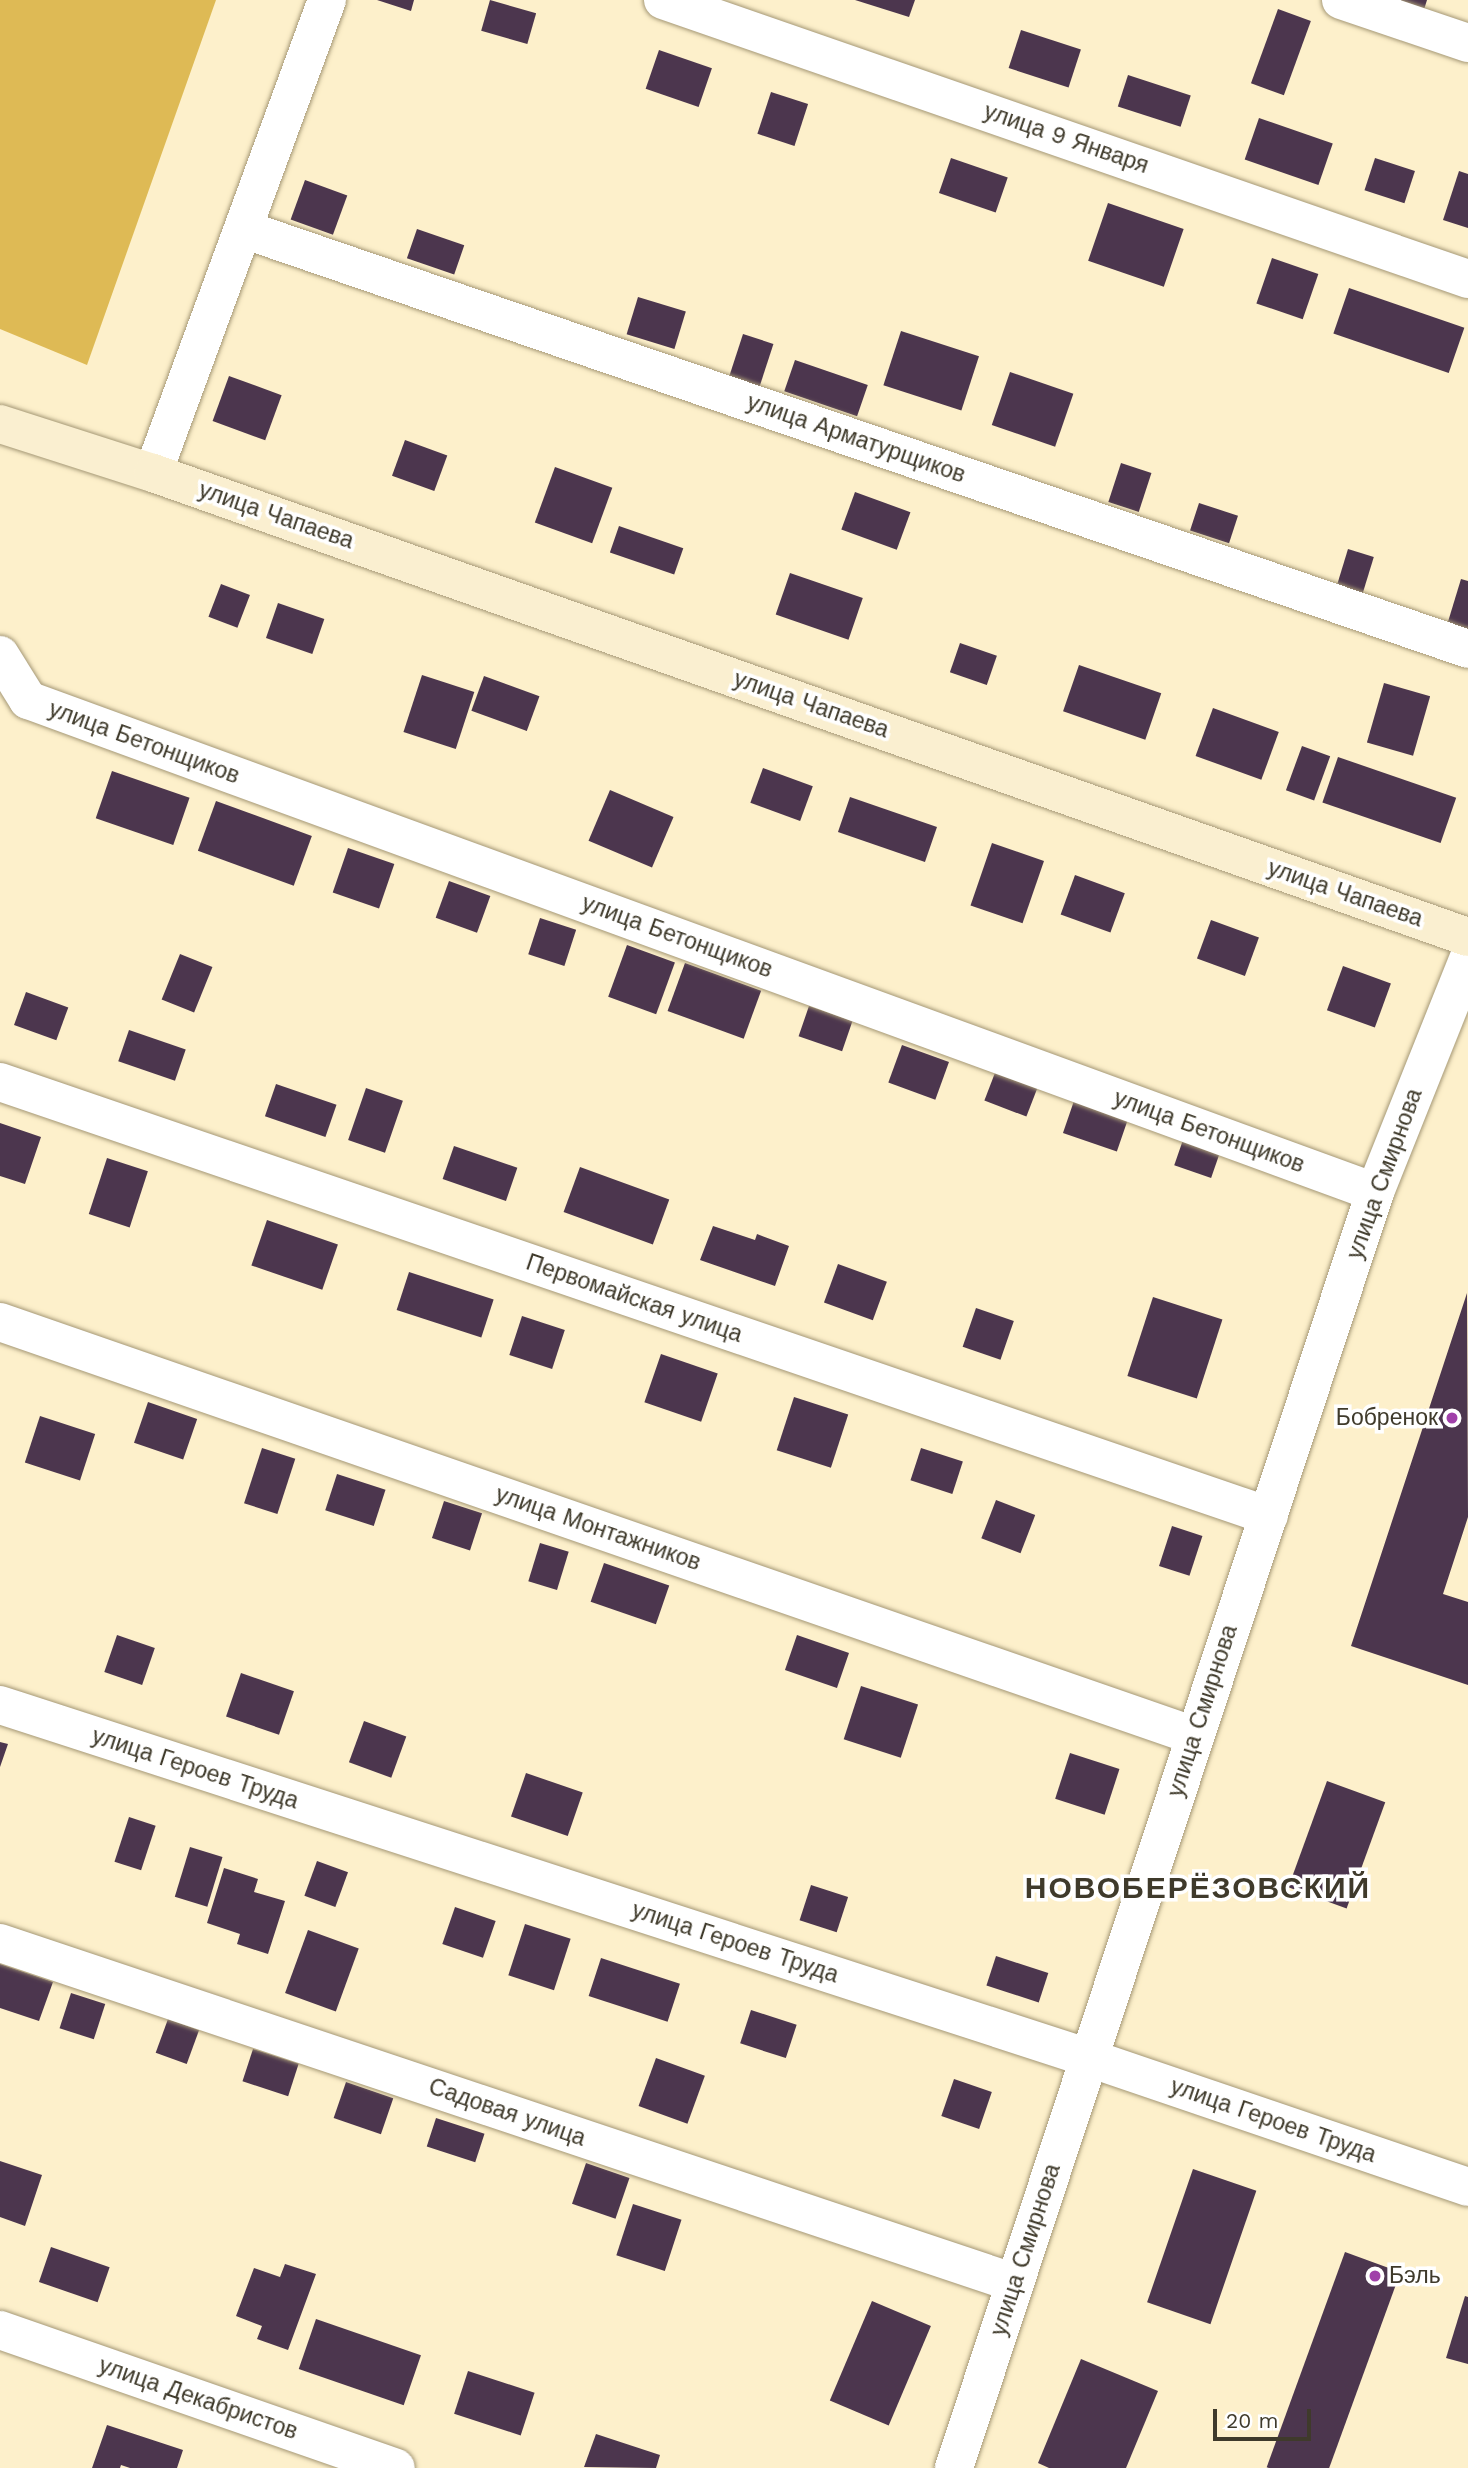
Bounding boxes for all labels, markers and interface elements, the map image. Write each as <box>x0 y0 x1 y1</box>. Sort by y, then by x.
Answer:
street label: улица 9 Января <box>980 98 1152 180</box>
street label: улица Арматурщиков <box>743 389 969 489</box>
street label: улица Чапаева <box>195 477 357 555</box>
street label: улица Чапаева <box>730 666 892 744</box>
street label: улица Бетонщиков <box>45 696 243 790</box>
street label: улица Чапаева <box>1264 855 1426 933</box>
street label: улица Бетонщиков <box>578 890 776 984</box>
street label: улица Бетонщиков <box>1110 1085 1308 1179</box>
street label: улица Смирнова <box>1341 1085 1429 1263</box>
street label: Первомайская улица <box>522 1249 746 1349</box>
place label: Бобренок <box>1336 1404 1438 1432</box>
marker: Бобренок <box>1444 1410 1460 1426</box>
street label: улица Монтажников <box>492 1481 704 1577</box>
street label: улица Смирнова <box>1162 1621 1244 1801</box>
street label: улица Героев Труда <box>88 1723 302 1815</box>
district label: НОВОБЕРЁЗОВСКИЙ <box>1027 1870 1369 1906</box>
street label: улица Героев Труда <box>628 1897 842 1989</box>
street label: Садовая улица <box>425 2073 589 2153</box>
street label: улица Героев Труда <box>1167 2073 1379 2169</box>
street label: улица Смирнова <box>985 2160 1067 2340</box>
place label: Бэль <box>1389 2262 1441 2290</box>
marker: Бэль <box>1367 2268 1383 2284</box>
street label: улица Декабристов <box>95 2352 301 2446</box>
scale bar <box>1216 2394 1314 2438</box>
text: 20 m <box>1226 2408 1278 2433</box>

